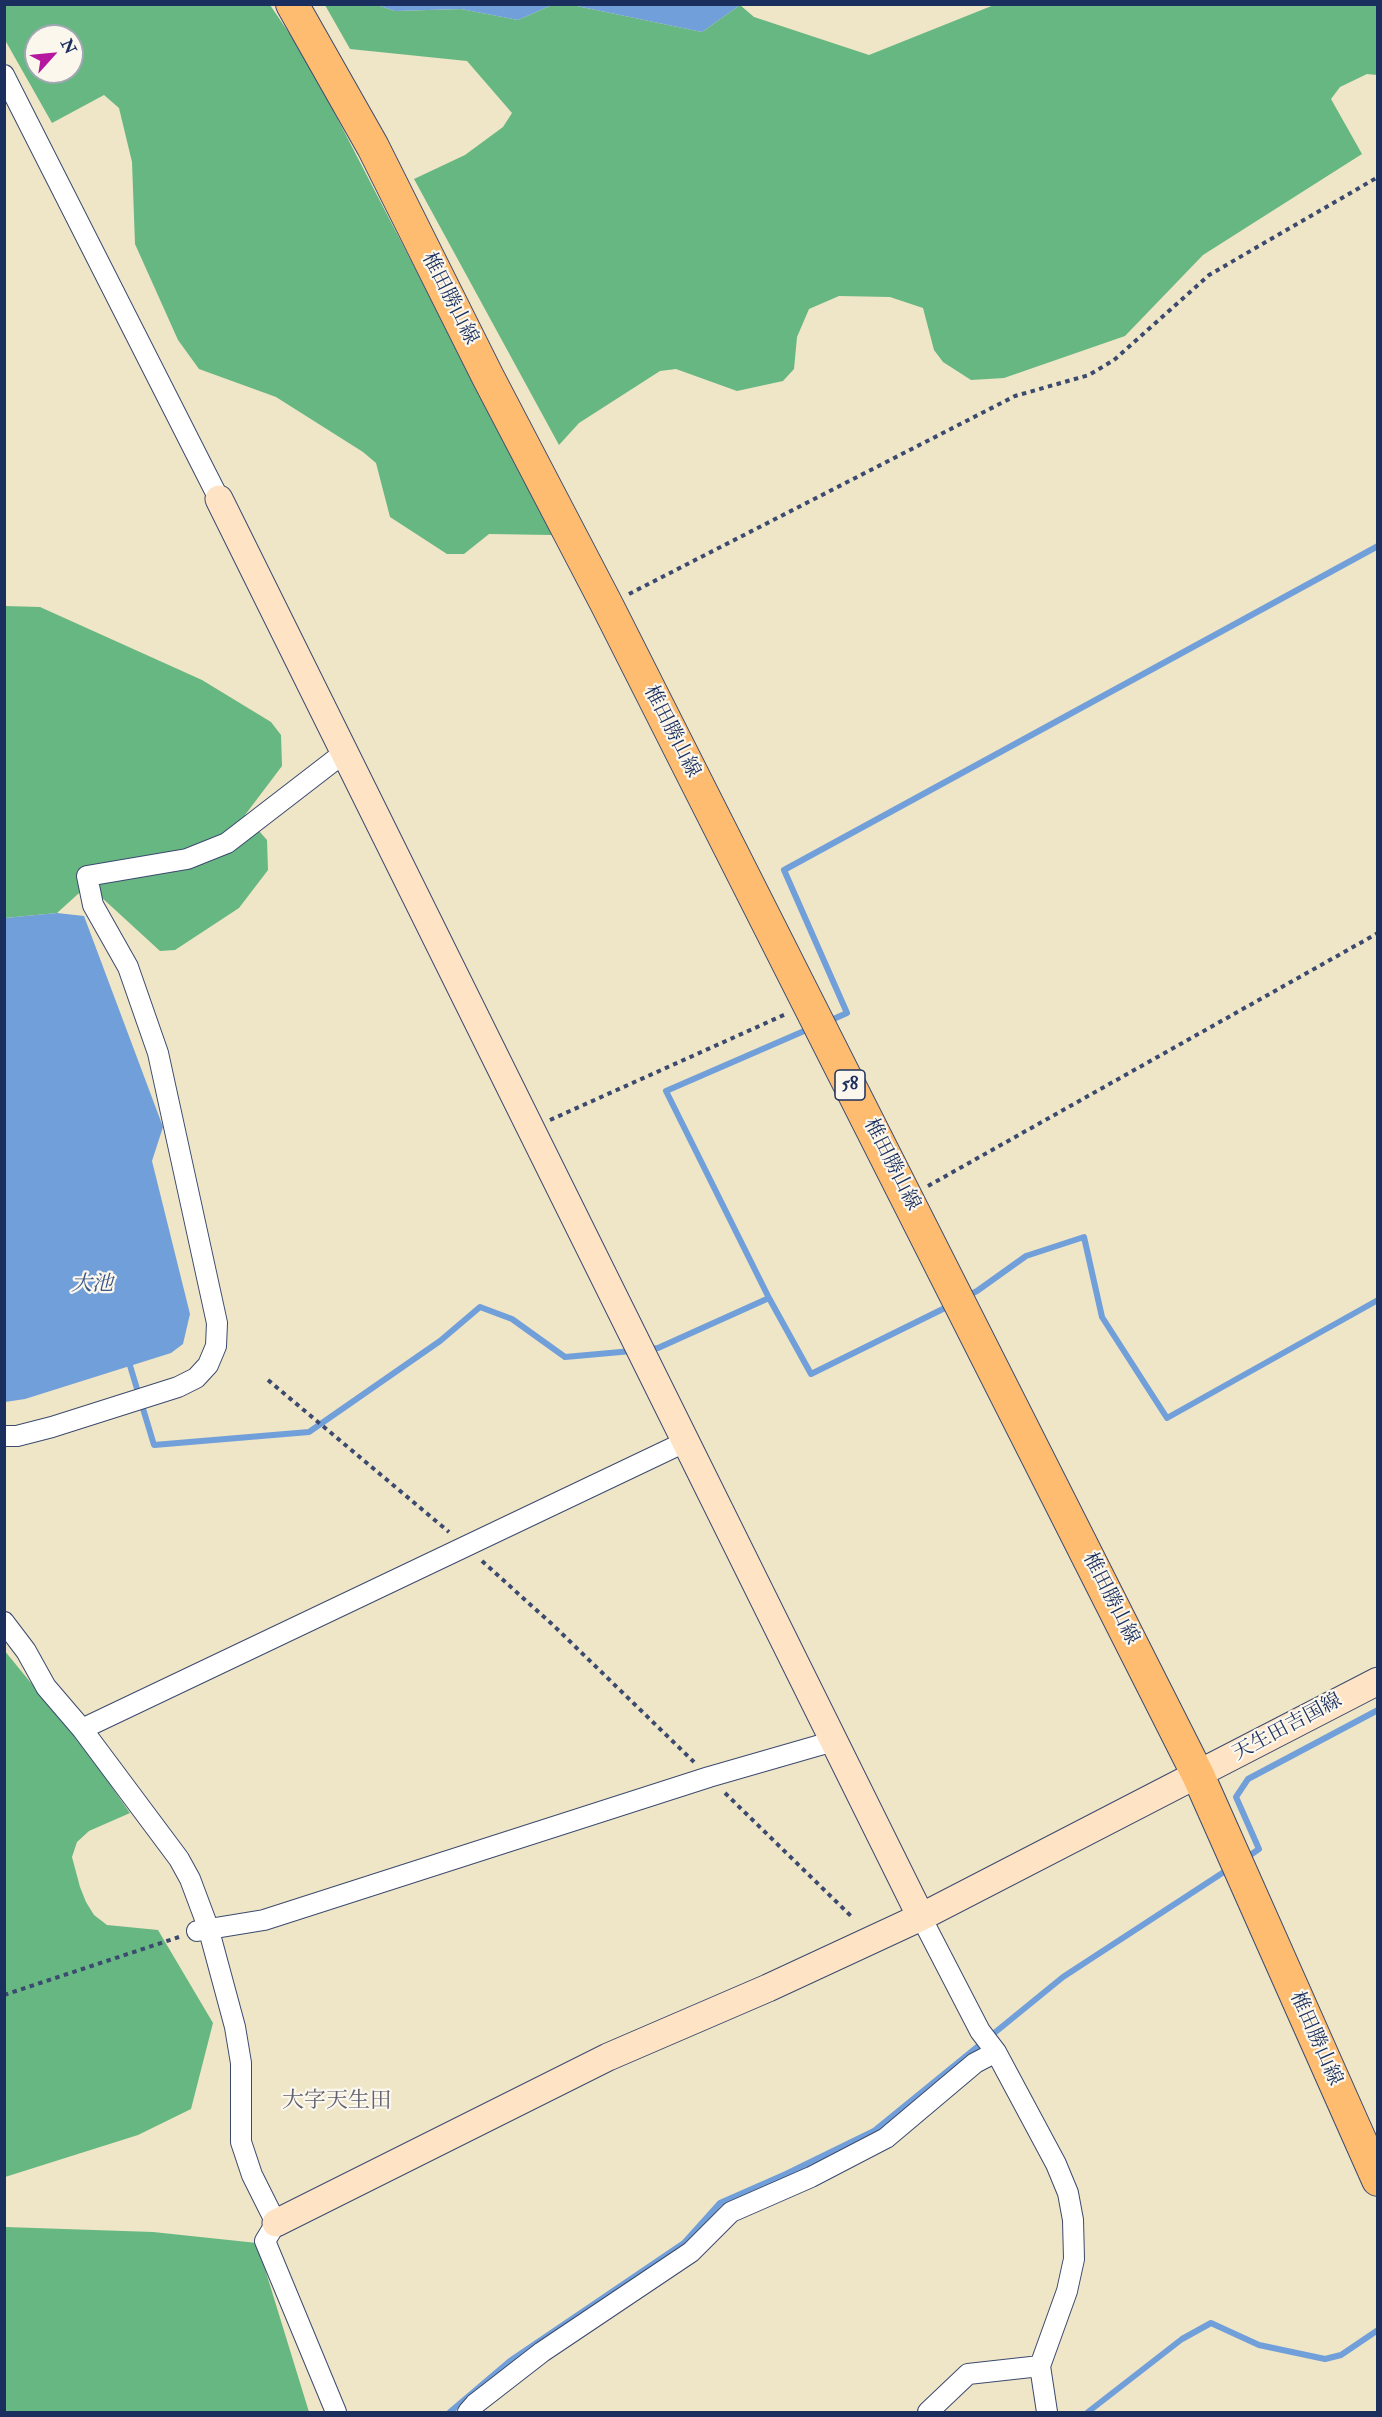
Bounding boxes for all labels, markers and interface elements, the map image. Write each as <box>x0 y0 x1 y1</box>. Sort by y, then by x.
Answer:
north arrow <box>24 24 84 84</box>
text: N <box>56 36 80 58</box>
street label: 椎田勝山線 <box>416 249 482 349</box>
street label: 椎田勝山線 <box>638 682 704 782</box>
road number: 58 <box>835 1070 865 1100</box>
street label: 椎田勝山線 <box>858 1115 924 1215</box>
water label: 大池 <box>71 1272 113 1298</box>
street label: 椎田勝山線 <box>1077 1549 1143 1649</box>
street label: 天生田吉国線 <box>1229 1689 1347 1767</box>
street label: 椎田勝山線 <box>1284 1988 1346 2090</box>
district label: 大字天生田 <box>282 2089 392 2115</box>

